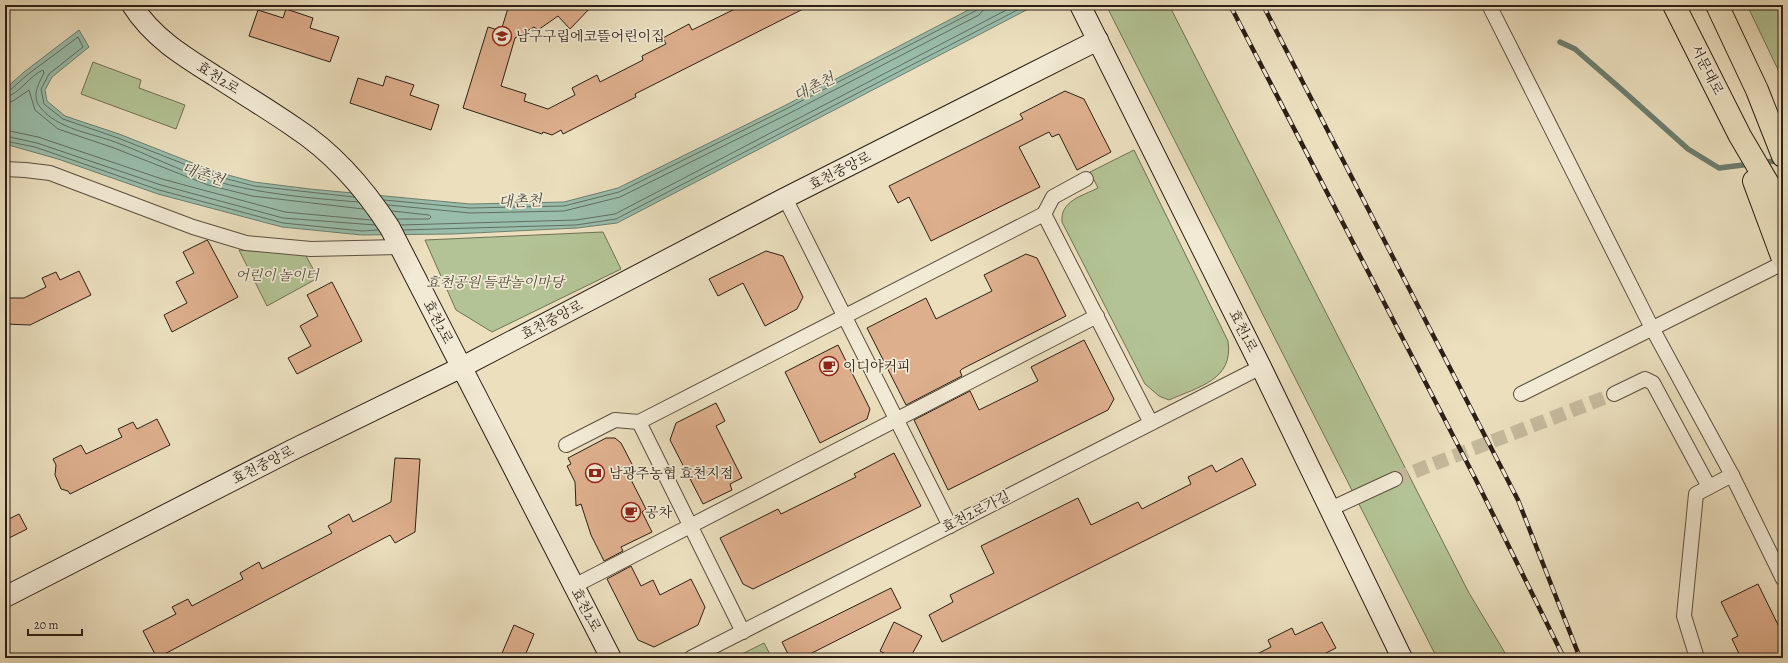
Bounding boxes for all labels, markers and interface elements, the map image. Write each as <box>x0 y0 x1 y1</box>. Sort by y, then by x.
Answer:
school or university icon: 남구구립에코뜰어린이집 <box>491 25 513 47</box>
place label: 남구구립에코뜰어린이집 <box>516 27 665 46</box>
street label: 서문대로 <box>1686 42 1728 99</box>
street label: 효천2로 <box>193 57 243 99</box>
water label: 대촌천 <box>790 68 839 106</box>
street label: 효천중앙로 <box>806 147 875 195</box>
water label: 대촌천 <box>179 158 228 191</box>
water label: 대촌천 <box>498 190 544 212</box>
park label: 어린이 놀이터 <box>235 266 320 285</box>
park label: 효천공원 들판놀이마당 <box>426 273 566 292</box>
street label: 효천중앙로 <box>518 296 587 344</box>
street label: 효천2로 <box>419 297 458 348</box>
street label: 효천1로 <box>1224 306 1262 356</box>
cafe icon: 이디야커피 <box>818 355 840 377</box>
place label: 이디야커피 <box>843 357 911 376</box>
street label: 효천중앙로 <box>229 441 298 489</box>
bank icon: 남광주농협 효천지점 <box>584 462 606 484</box>
place label: 남광주농협 효천지점 <box>609 464 734 483</box>
street label: 효천2로가길 <box>939 487 1013 537</box>
cafe icon: 공차 <box>620 501 642 523</box>
place label: 공차 <box>645 503 673 522</box>
street label: 효천2로 <box>567 585 606 636</box>
scale bar <box>28 611 82 637</box>
text: 20 m <box>34 617 58 633</box>

